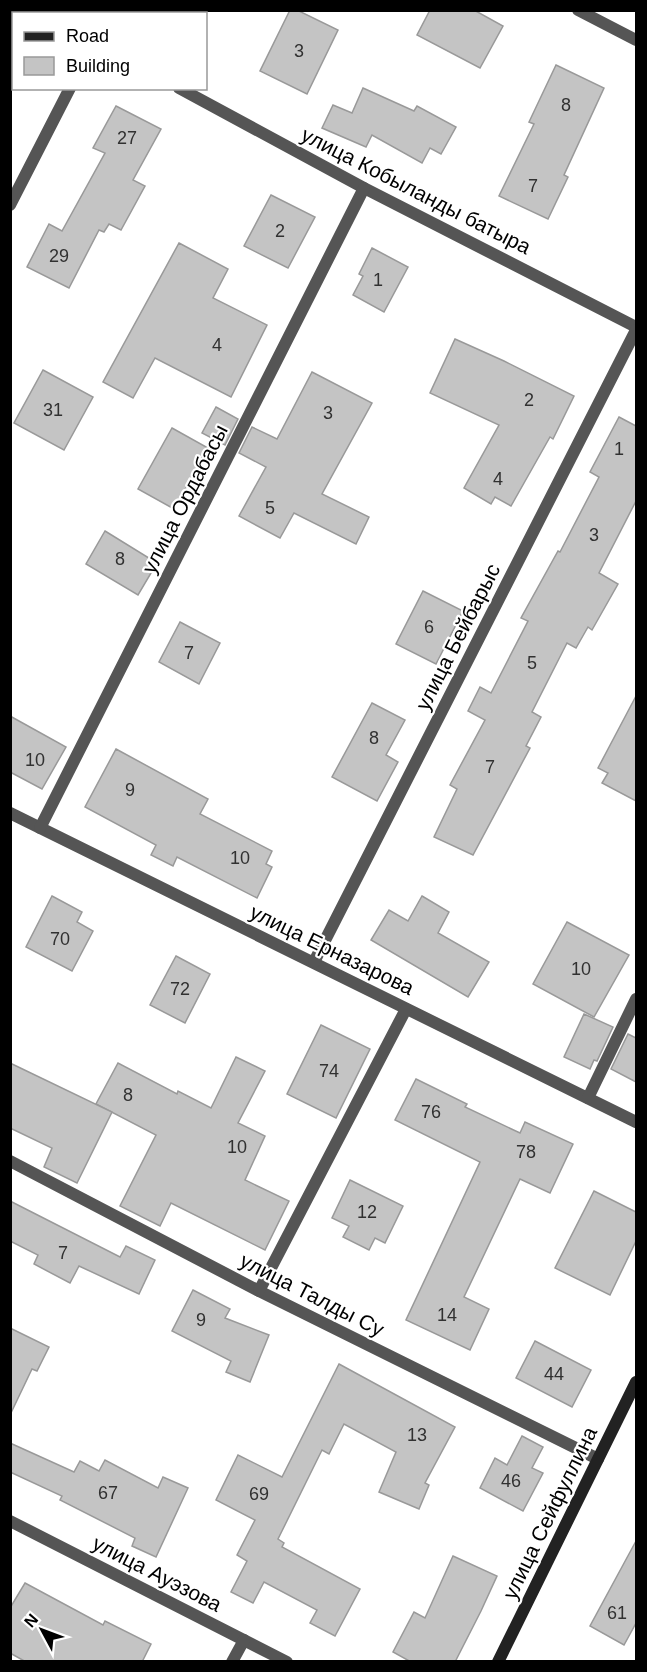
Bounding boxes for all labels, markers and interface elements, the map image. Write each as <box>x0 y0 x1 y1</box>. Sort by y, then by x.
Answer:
legend <box>12 12 207 90</box>
text: Road <box>66 26 109 46</box>
house number: 3 <box>294 41 304 61</box>
text: Building <box>66 56 130 76</box>
house number: 8 <box>561 95 571 115</box>
street label: улица Кобыланды батыра <box>298 123 535 259</box>
house number: 27 <box>117 128 137 148</box>
house number: 7 <box>528 176 538 196</box>
house number: 2 <box>275 221 285 241</box>
house number: 29 <box>49 246 69 266</box>
house number: 1 <box>373 270 383 290</box>
house number: 4 <box>212 335 222 355</box>
house number: 2 <box>524 390 534 410</box>
house number: 31 <box>43 400 63 420</box>
house number: 3 <box>323 403 333 423</box>
street label: улица Ордабасы <box>137 421 232 577</box>
house number: 1 <box>614 439 624 459</box>
house number: 4 <box>493 469 503 489</box>
house number: 5 <box>265 498 275 518</box>
house number: 3 <box>589 525 599 545</box>
house number: 8 <box>115 549 125 569</box>
street label: улица Бейбарыс <box>411 560 504 714</box>
house number: 6 <box>424 617 434 637</box>
house number: 7 <box>184 643 194 663</box>
house number: 5 <box>527 653 537 673</box>
house number: 8 <box>369 728 379 748</box>
house number: 10 <box>25 750 45 770</box>
house number: 7 <box>485 757 495 777</box>
house number: 9 <box>125 780 135 800</box>
house number: 10 <box>230 848 250 868</box>
street label: улица Ерназарова <box>246 900 418 999</box>
house number: 70 <box>50 929 70 949</box>
house number: 10 <box>571 959 591 979</box>
house number: 72 <box>170 979 190 999</box>
house number: 74 <box>319 1061 339 1081</box>
house number: 8 <box>123 1085 133 1105</box>
house number: 76 <box>421 1102 441 1122</box>
house number: 10 <box>227 1137 247 1157</box>
house number: 78 <box>516 1142 536 1162</box>
house number: 12 <box>357 1202 377 1222</box>
house number: 7 <box>58 1243 68 1263</box>
street label: улица Талды Су <box>237 1248 388 1341</box>
house number: 14 <box>437 1305 457 1325</box>
house number: 9 <box>196 1310 206 1330</box>
house number: 44 <box>544 1364 564 1384</box>
street label: улица Сейфуллина <box>498 1423 601 1603</box>
house number: 13 <box>407 1425 427 1445</box>
house number: 46 <box>501 1471 521 1491</box>
house number: 67 <box>98 1483 118 1503</box>
house number: 69 <box>249 1484 269 1504</box>
street label: улица Ауэзова <box>89 1531 226 1616</box>
north arrow <box>12 1600 72 1660</box>
house number: 61 <box>607 1603 627 1623</box>
text: N <box>21 1611 41 1630</box>

